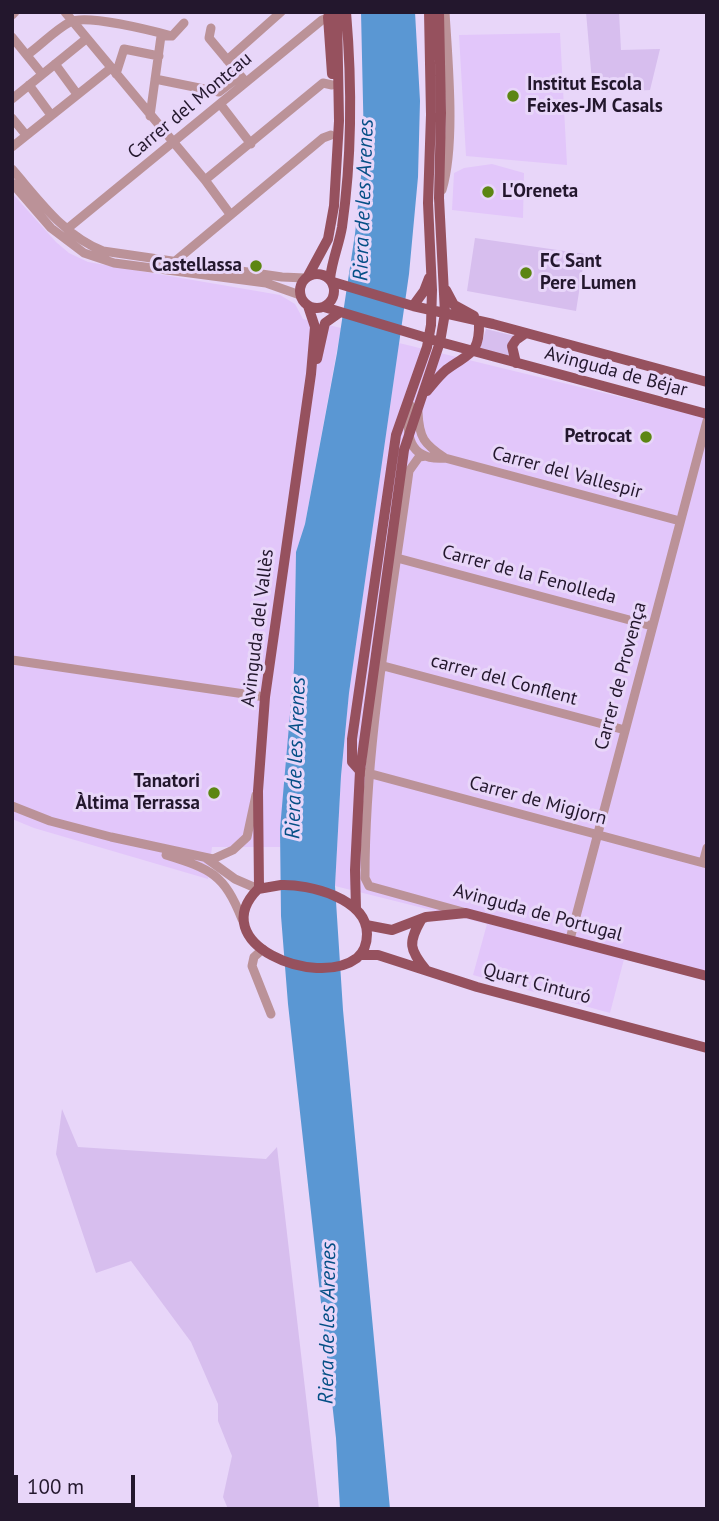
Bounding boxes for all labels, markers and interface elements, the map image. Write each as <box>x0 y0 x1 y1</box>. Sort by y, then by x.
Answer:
street label: Carrer del Montcau <box>123 48 257 164</box>
place label: Institut Escola Feixes-JM Casals <box>527 74 663 118</box>
marker: Institut Escola Feixes-JM Casals <box>505 88 521 104</box>
water label: Riera de les Arenes <box>349 119 379 281</box>
place label: L'Oreneta <box>502 181 578 203</box>
marker: L'Oreneta <box>480 184 496 200</box>
place label: FC Sant Pere Lumen <box>540 251 636 295</box>
place label: Castellassa <box>152 255 242 277</box>
marker: Castellassa <box>248 258 264 274</box>
marker: FC Sant Pere Lumen <box>518 265 534 281</box>
street label: Avinguda de Béjar <box>542 342 690 402</box>
place label: Petrocat <box>564 426 632 448</box>
marker: Petrocat <box>638 429 654 445</box>
street label: Carrer del Vallespir <box>489 442 645 504</box>
street label: Carrer de la Fenolleda <box>439 541 619 609</box>
street label: Avinguda del Vallès <box>237 548 279 708</box>
street label: Carrer de Provença <box>590 599 652 753</box>
street label: carrer del Conflent <box>428 649 580 711</box>
water label: Riera de les Arenes <box>281 677 311 839</box>
place label: Tanatori Àltima Terrassa <box>75 771 200 815</box>
street label: Carrer de Migjorn <box>467 772 609 830</box>
marker: Tanatori Àltima Terrassa <box>206 785 222 801</box>
street label: Avinguda de Portugal <box>451 879 625 947</box>
street label: Quart Cinturó <box>481 959 593 1009</box>
water label: Riera de les Arenes <box>314 1242 342 1404</box>
scale bar <box>18 1462 138 1506</box>
text: 100 m <box>27 1473 84 1500</box>

